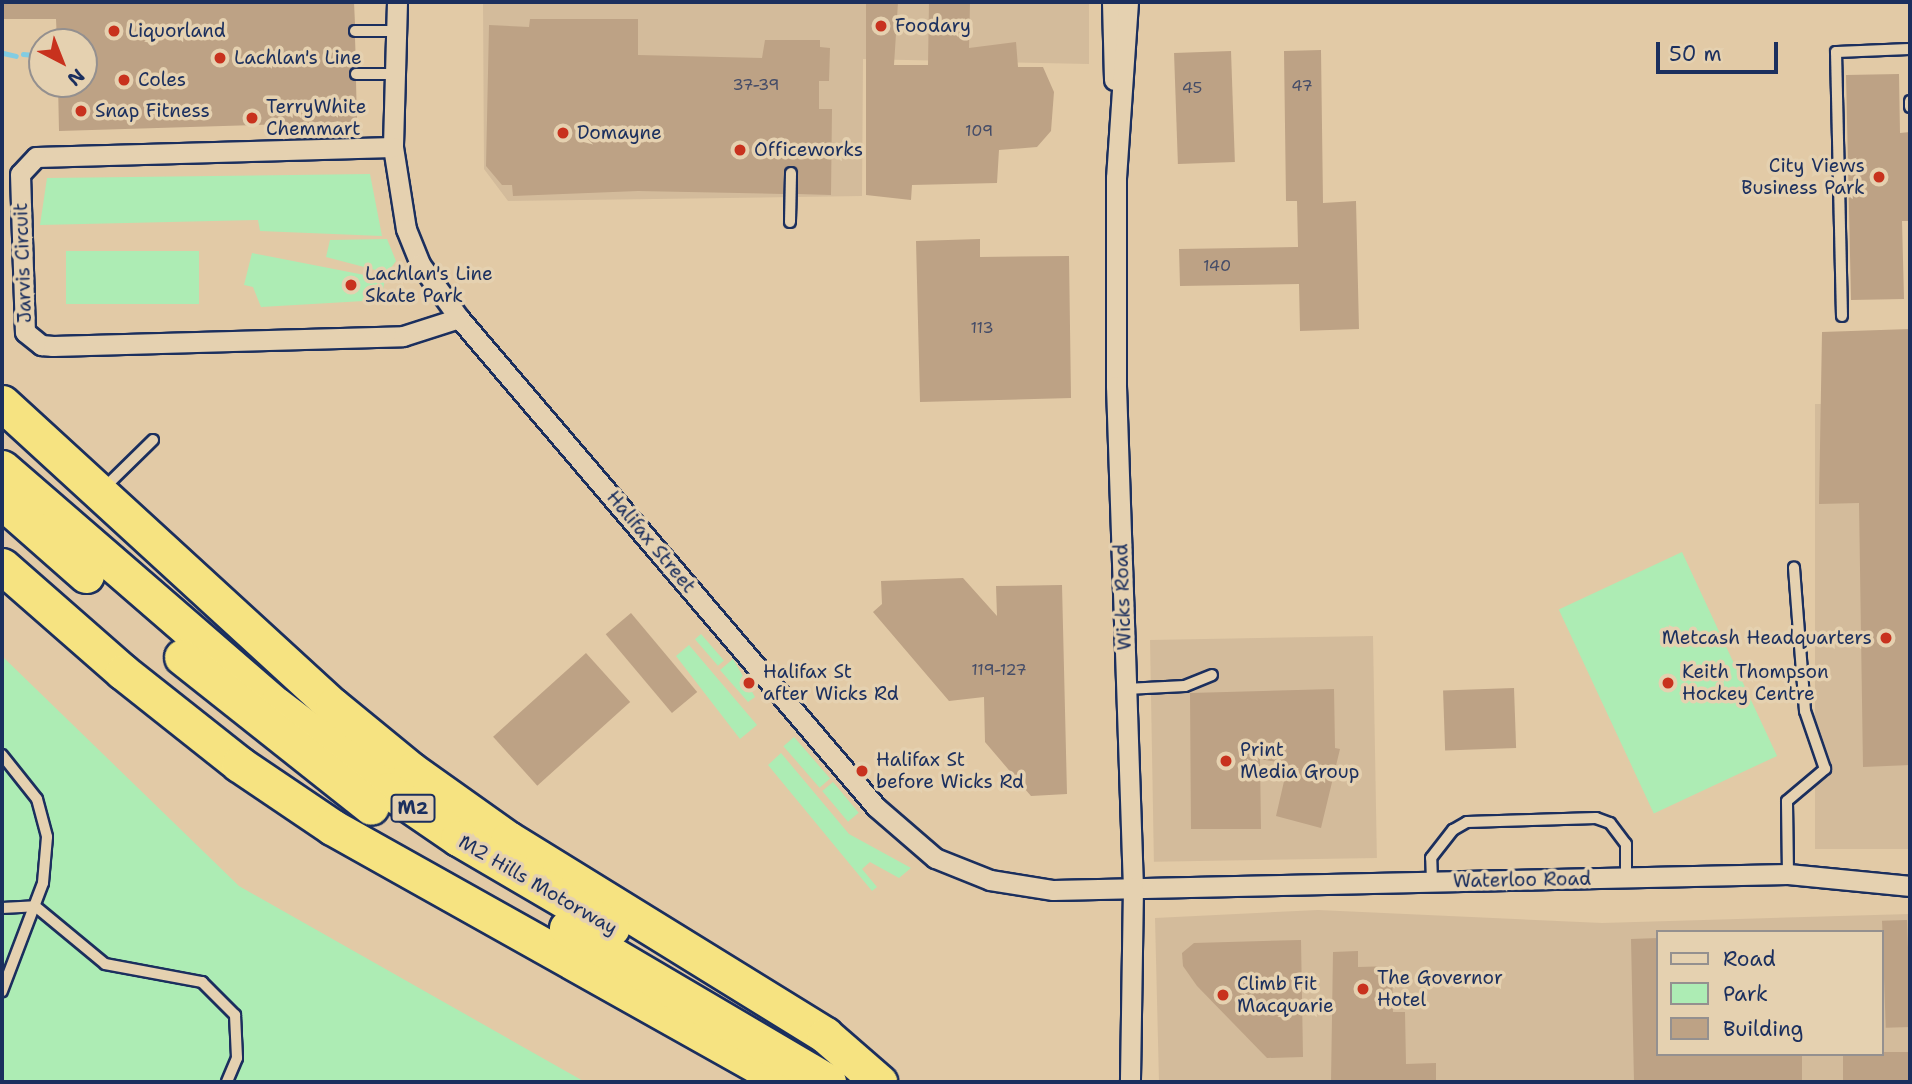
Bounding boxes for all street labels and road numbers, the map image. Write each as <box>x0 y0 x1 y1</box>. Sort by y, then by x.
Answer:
street label: Jarvis Circuit <box>10 202 36 324</box>
street label: Halifax Street <box>602 486 700 598</box>
street label: Wicks Road <box>1110 543 1136 651</box>
road number: M2 <box>390 794 436 822</box>
street label: M2 Hills Motorway <box>455 830 621 940</box>
street label: Waterloo Road <box>1453 867 1591 893</box>

